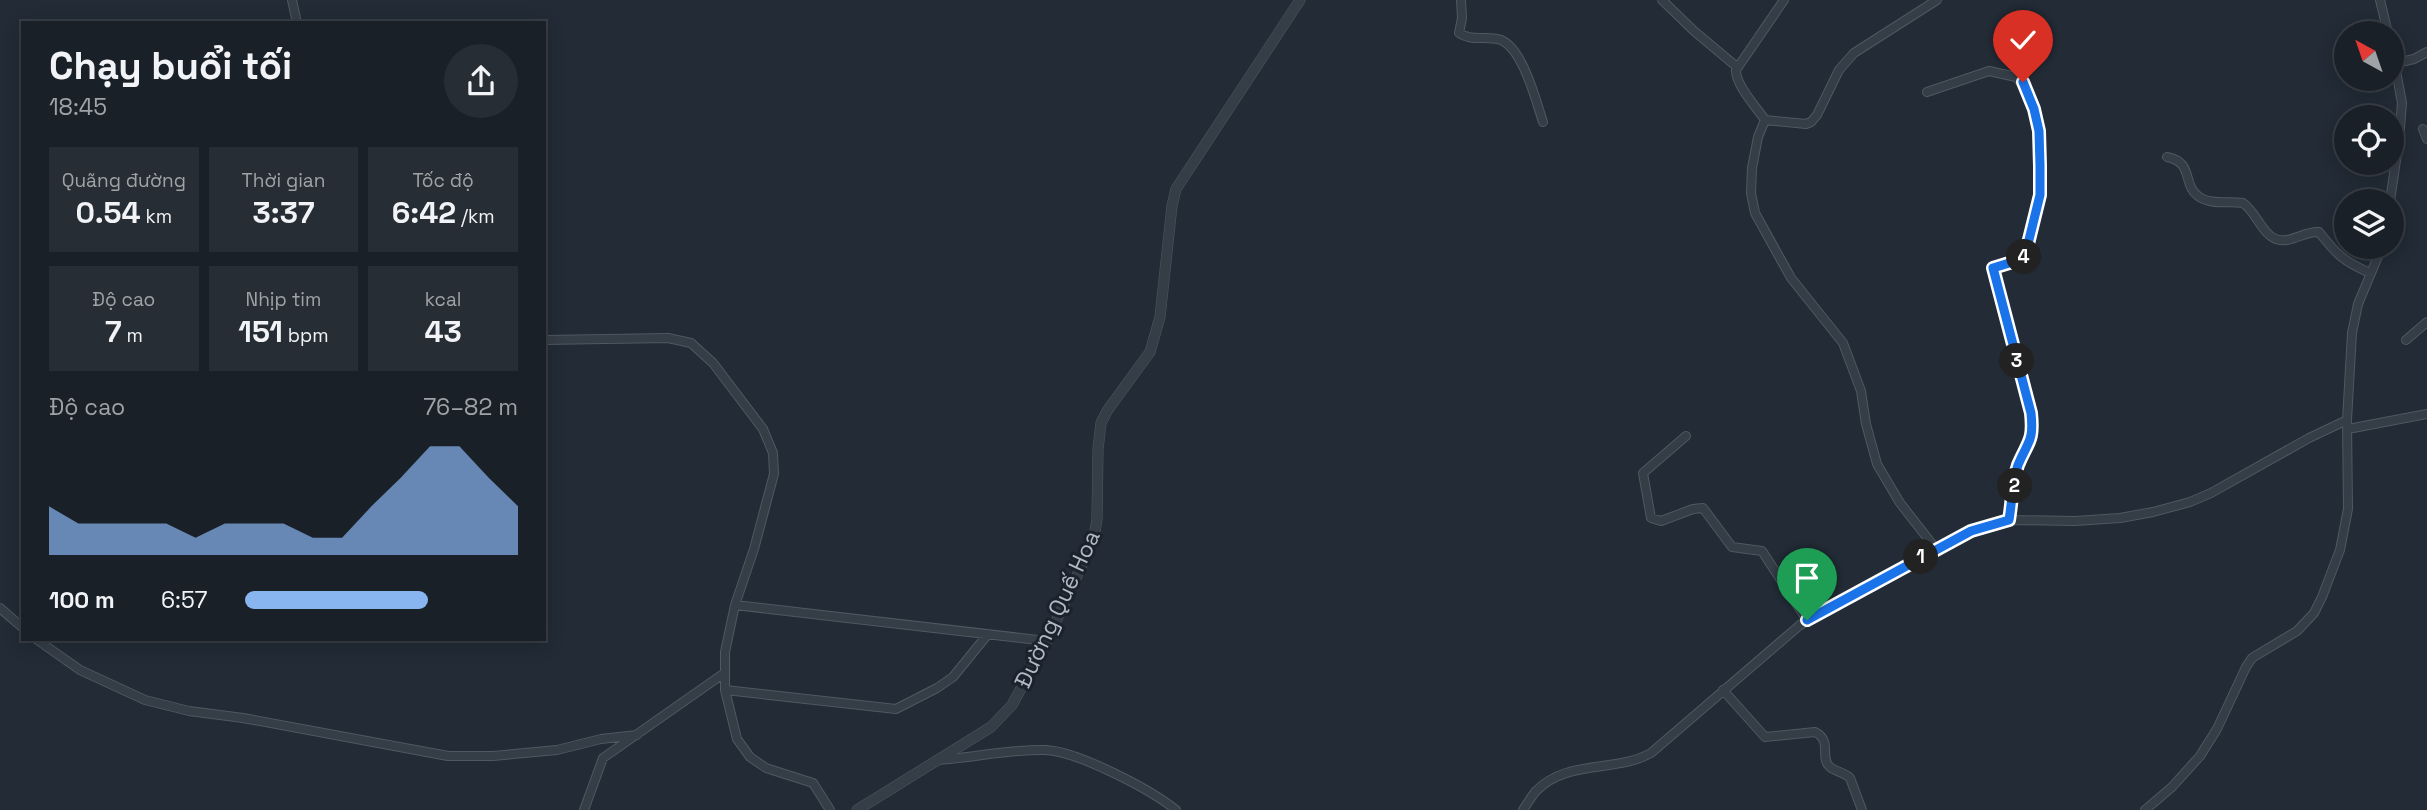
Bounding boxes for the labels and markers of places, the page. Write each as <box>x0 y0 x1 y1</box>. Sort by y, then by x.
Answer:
pin <box>1993 10 2053 82</box>
pin: 4 <box>2007 240 2042 274</box>
pin: 3 <box>2000 344 2035 378</box>
pin: 2 <box>1997 468 2032 504</box>
pin: 1 <box>1904 540 1938 574</box>
pin <box>1777 548 1837 620</box>

